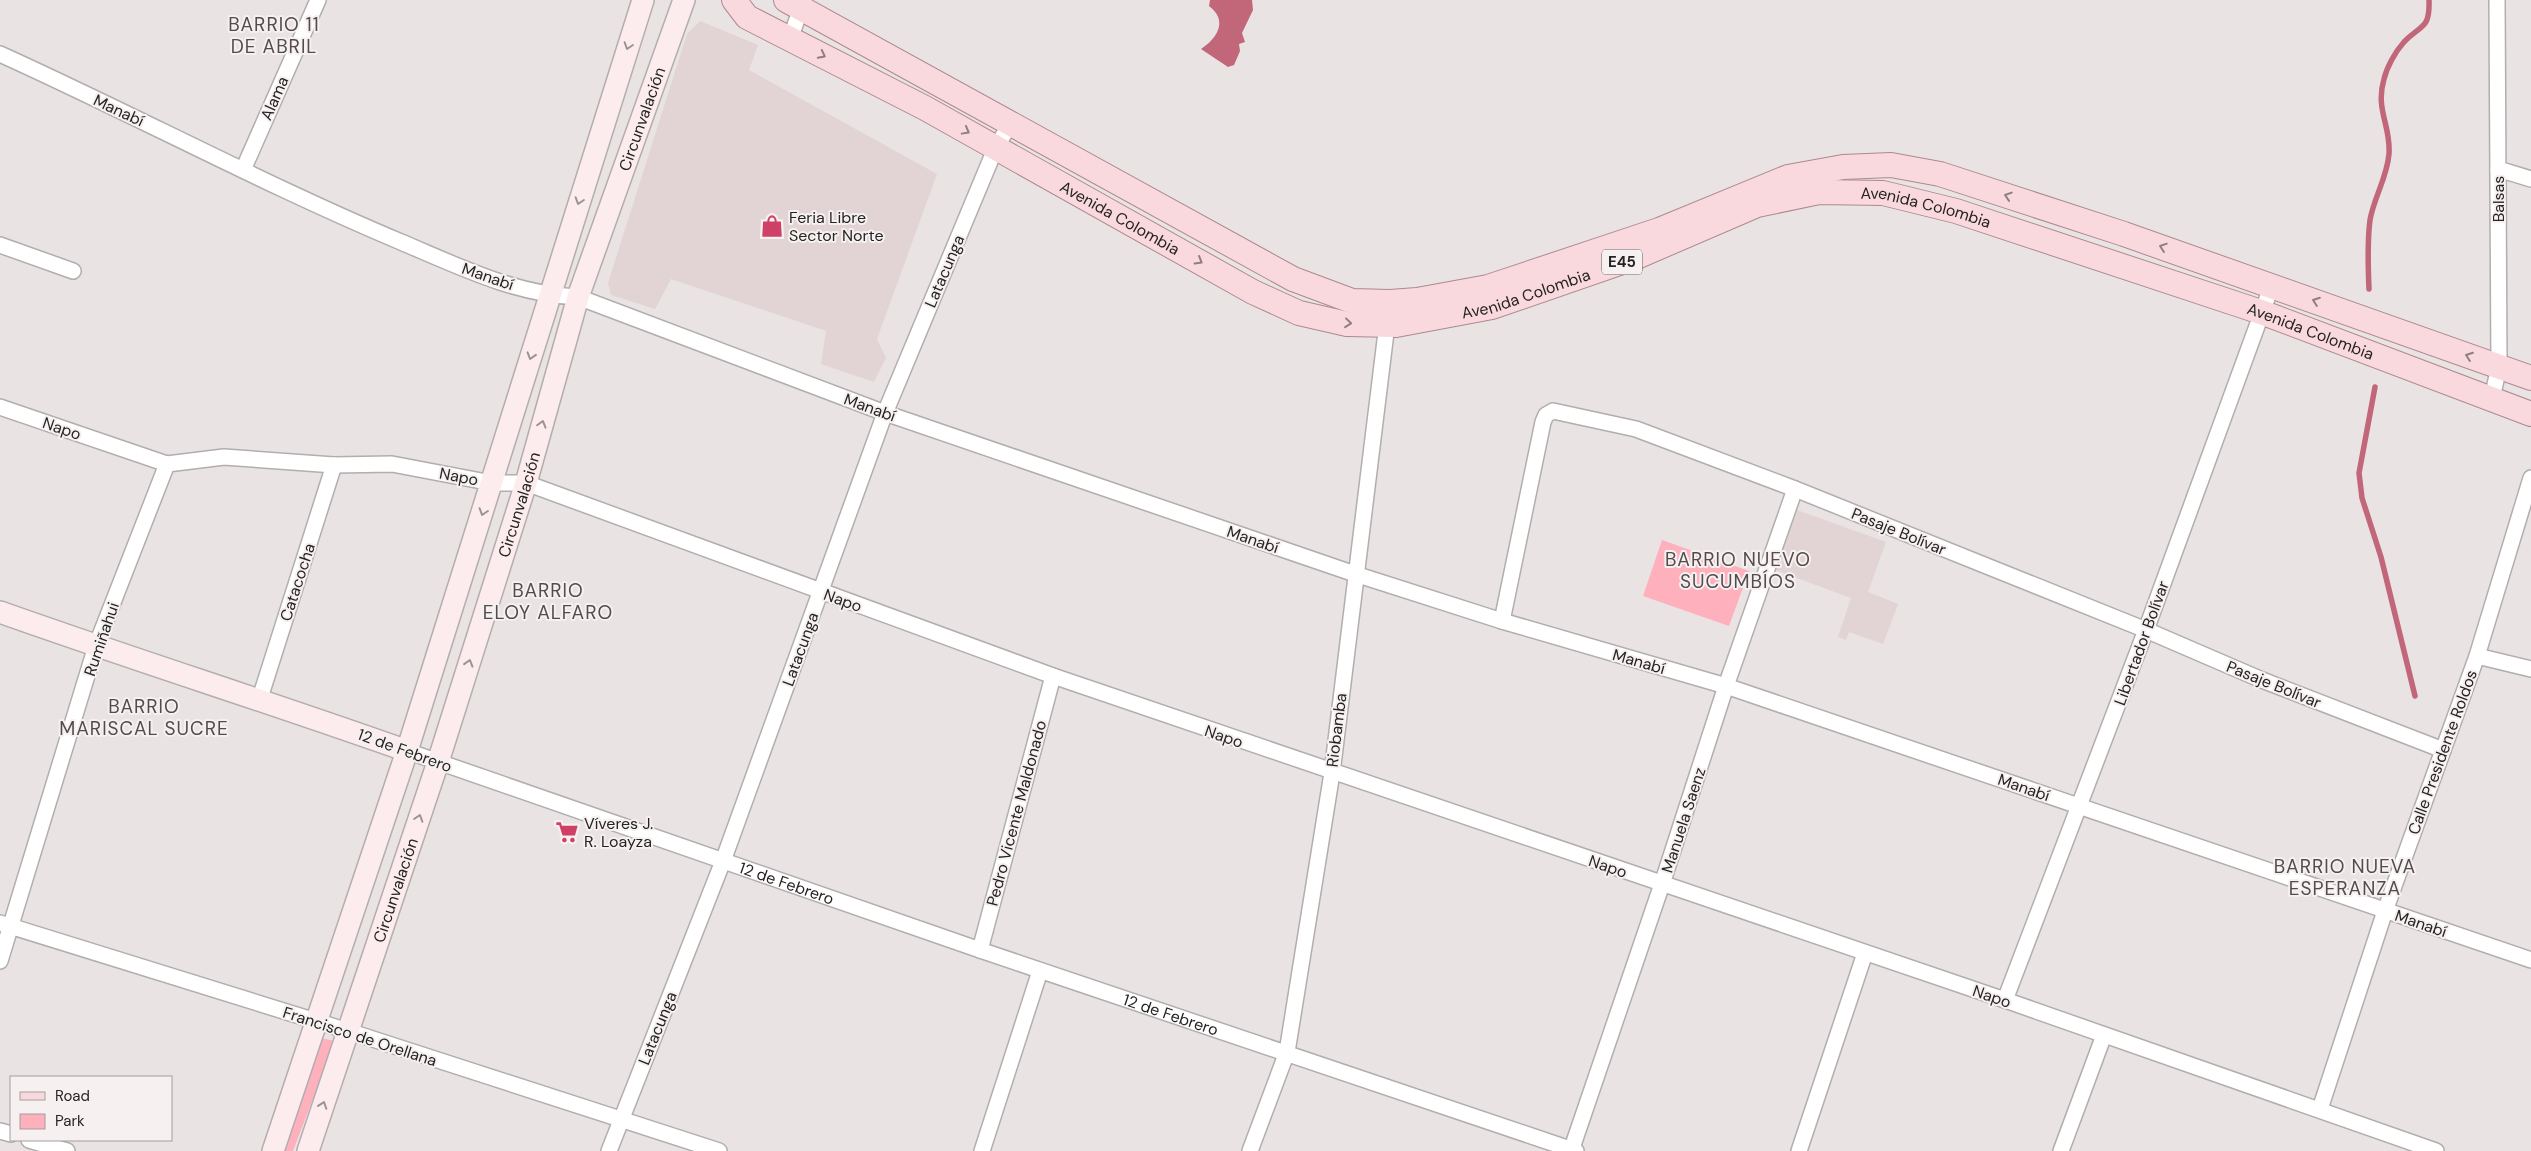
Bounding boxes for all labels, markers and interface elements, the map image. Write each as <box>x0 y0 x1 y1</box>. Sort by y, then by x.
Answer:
district label: BARRIO 11 DE ABRIL <box>228 12 320 59</box>
one-way arrow <box>624 42 634 50</box>
one-way arrow <box>817 49 826 59</box>
street label: Circunvalación <box>614 64 670 174</box>
street label: Alama <box>256 73 293 123</box>
street label: Manabí <box>90 90 148 131</box>
one-way arrow <box>960 124 969 134</box>
street label: Avenida Colombia <box>1056 176 1183 260</box>
street label: Balsas <box>2488 176 2509 222</box>
street label: Avenida Colombia <box>1860 182 1994 233</box>
one-way arrow <box>2005 192 2013 202</box>
one-way arrow <box>575 197 585 205</box>
place label: Feria Libre Sector Norte <box>789 207 884 246</box>
shop icon: Feria Libre Sector Norte <box>759 213 785 239</box>
street label: Latacunga <box>920 232 969 311</box>
one-way arrow <box>2159 243 2167 253</box>
road number: E45 <box>1602 250 1642 274</box>
one-way arrow <box>1194 255 1203 265</box>
street label: Manabí <box>459 258 517 295</box>
street label: Avenida Colombia <box>1460 264 1593 323</box>
one-way arrow <box>2312 297 2321 307</box>
street label: Avenida Colombia <box>2244 298 2377 365</box>
one-way arrow <box>1344 317 1352 328</box>
one-way arrow <box>526 352 536 360</box>
one-way arrow <box>2465 352 2473 362</box>
street label: Manabí <box>841 388 899 427</box>
street label: Napo <box>40 412 84 445</box>
one-way arrow <box>536 420 547 429</box>
street label: Circunvalación <box>493 450 545 560</box>
street label: Napo <box>438 462 480 491</box>
street label: Pasaje Bolívar <box>1848 503 1949 560</box>
one-way arrow <box>479 507 489 515</box>
street label: Manabí <box>1224 521 1282 558</box>
street label: Catacocha <box>275 541 320 624</box>
district label: BARRIO NUEVO SUCUMBÍOS <box>1665 547 1811 594</box>
district label: BARRIO ELOY ALFARO <box>483 578 613 625</box>
street label: Libertador Bolívar <box>2109 578 2174 708</box>
street label: Napo <box>821 584 865 617</box>
street label: Rumiñahui <box>79 599 124 679</box>
street label: Latacunga <box>777 609 824 689</box>
street label: Manabí <box>1610 644 1668 679</box>
street label: Pasaje Bolívar <box>2223 656 2324 713</box>
one-way arrow <box>463 660 473 668</box>
street label: Calle Presidente Roldos <box>2403 667 2482 837</box>
street label: Riobamba <box>1322 692 1351 768</box>
district label: BARRIO MARISCAL SUCRE <box>59 694 229 741</box>
street label: Pedro Vicente Maldonado <box>982 718 1051 908</box>
street label: Napo <box>1202 720 1246 753</box>
street label: 12 de Febrero <box>355 724 455 777</box>
street label: Manuela Saenz <box>1657 765 1710 876</box>
street label: Manabí <box>1995 769 2053 806</box>
place label: Víveres J. R. Loayza <box>584 813 653 852</box>
one-way arrow <box>414 814 424 823</box>
supermarket icon: Víveres J. R. Loayza <box>554 819 580 845</box>
street label: Circunvalación <box>368 835 423 945</box>
street label: Napo <box>1586 850 1630 883</box>
district label: BARRIO NUEVA ESPERANZA <box>2274 854 2416 901</box>
street label: 12 de Febrero <box>736 857 837 910</box>
street label: Manabí <box>2392 905 2450 942</box>
street label: Napo <box>1970 980 2014 1013</box>
street label: Latacunga <box>633 989 682 1068</box>
street label: 12 de Febrero <box>1120 989 1221 1041</box>
street label: Francisco de Orellana <box>280 1002 439 1071</box>
legend <box>10 1076 172 1141</box>
text: Road <box>55 1086 90 1106</box>
one-way arrow <box>317 1101 327 1110</box>
text: Park <box>55 1111 85 1131</box>

